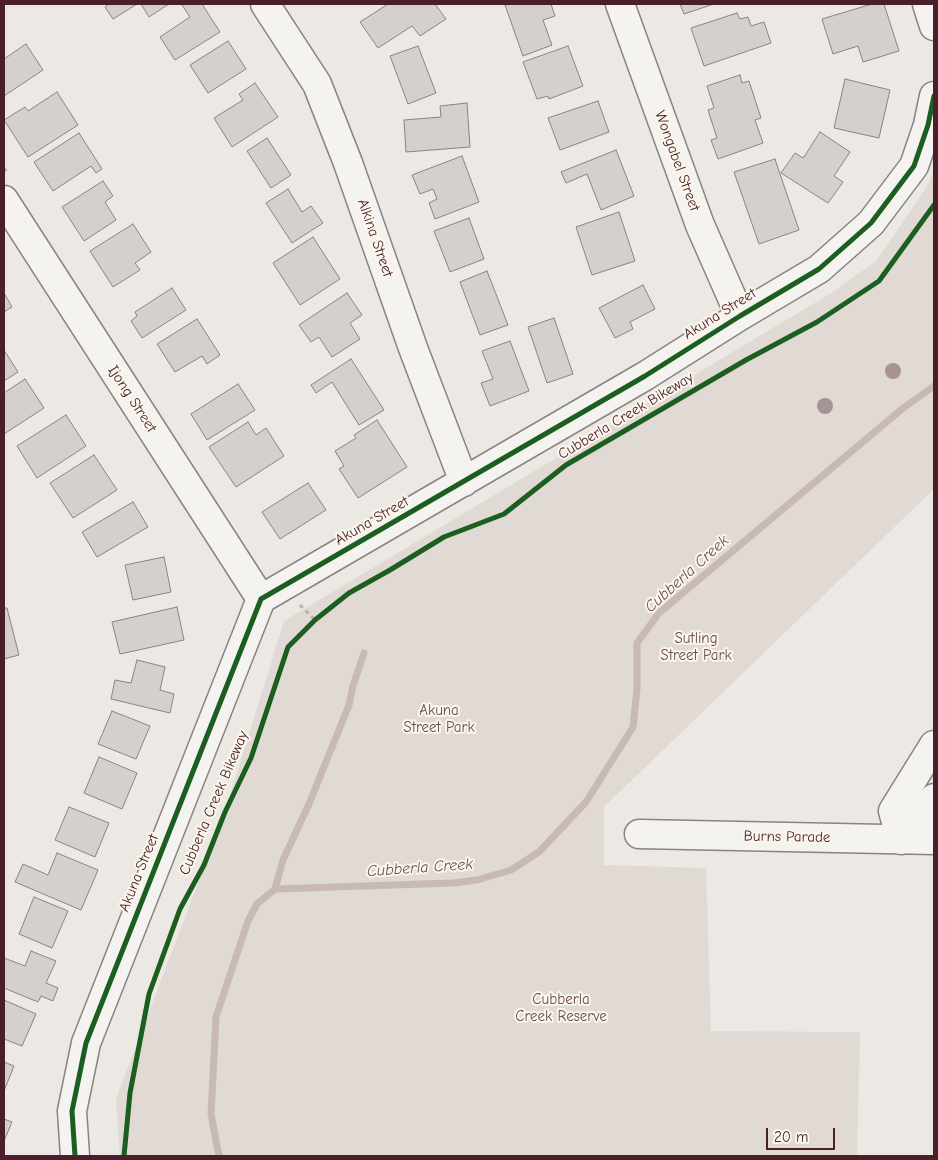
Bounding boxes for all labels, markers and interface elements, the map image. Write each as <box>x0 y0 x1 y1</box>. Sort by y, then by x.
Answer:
street label: Wongabel Street <box>650 108 704 214</box>
street label: Alkina Street <box>353 197 397 279</box>
street label: Akuna Street <box>680 285 760 343</box>
street label: Ijong Street <box>104 362 160 436</box>
street label: Cubberla Creek Bikeway <box>555 368 697 464</box>
street label: Akuna Street <box>332 493 412 549</box>
water label: Cubberla Creek <box>641 531 733 617</box>
park label: Sutling Street Park <box>660 630 732 665</box>
park label: Akuna Street Park <box>403 702 475 737</box>
street label: Cubberla Creek Bikeway <box>175 728 253 878</box>
street label: Burns Parade <box>743 827 831 847</box>
street label: Akuna Street <box>115 832 163 914</box>
water label: Cubberla Creek <box>366 855 474 881</box>
park label: Cubberla Creek Reserve <box>515 991 607 1026</box>
scale bar <box>768 1118 837 1150</box>
text: 20 m <box>774 1128 808 1146</box>

